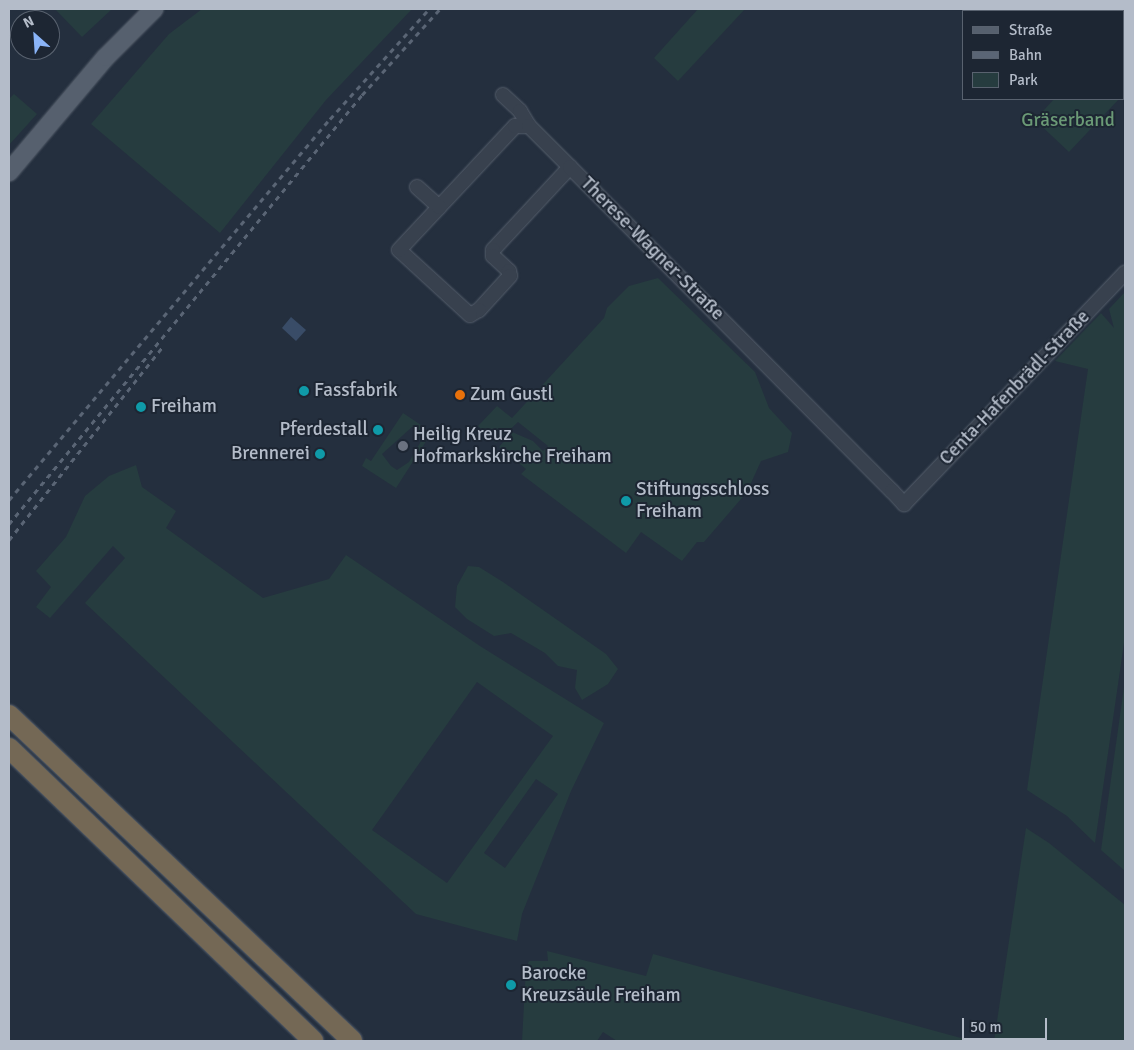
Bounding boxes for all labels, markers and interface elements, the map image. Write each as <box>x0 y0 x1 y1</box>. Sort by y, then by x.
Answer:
north arrow <box>10 10 60 60</box>
legend <box>962 10 1124 100</box>
text: N <box>21 12 37 32</box>
text: Straße <box>1009 21 1053 39</box>
text: Bahn <box>1009 46 1042 64</box>
text: Park <box>1009 71 1038 89</box>
park label: Gräserband <box>1021 110 1115 132</box>
street label: Therese-Wagner-Straße <box>576 173 728 325</box>
street label: Centa-Hafenbrädl-Straße <box>935 306 1095 470</box>
place label: Fassfabrik <box>314 380 398 402</box>
place label: Zum Gustl <box>470 384 553 406</box>
marker: Fassfabrik <box>298 385 310 397</box>
marker: Zum Gustl <box>454 389 466 401</box>
place label: Freiham <box>151 396 217 418</box>
marker: Freiham <box>135 401 147 413</box>
place label: Pferdestall <box>279 419 368 441</box>
marker: Pferdestall <box>372 424 384 436</box>
place label: Heilig Kreuz Hofmarkskirche Freiham <box>413 424 612 468</box>
marker: Heilig Kreuz Hofmarkskirche Freiham <box>397 440 409 452</box>
place label: Brennerei <box>231 443 310 465</box>
marker: Brennerei <box>314 448 326 460</box>
place label: Stiftungsschloss Freiham <box>636 479 769 523</box>
marker: Stiftungsschloss Freiham <box>620 495 632 507</box>
place label: Barocke Kreuzsäule Freiham <box>521 963 681 1007</box>
marker: Barocke Kreuzsäule Freiham <box>505 979 517 991</box>
scale bar <box>964 1008 1049 1040</box>
text: 50 m <box>970 1018 1001 1036</box>

